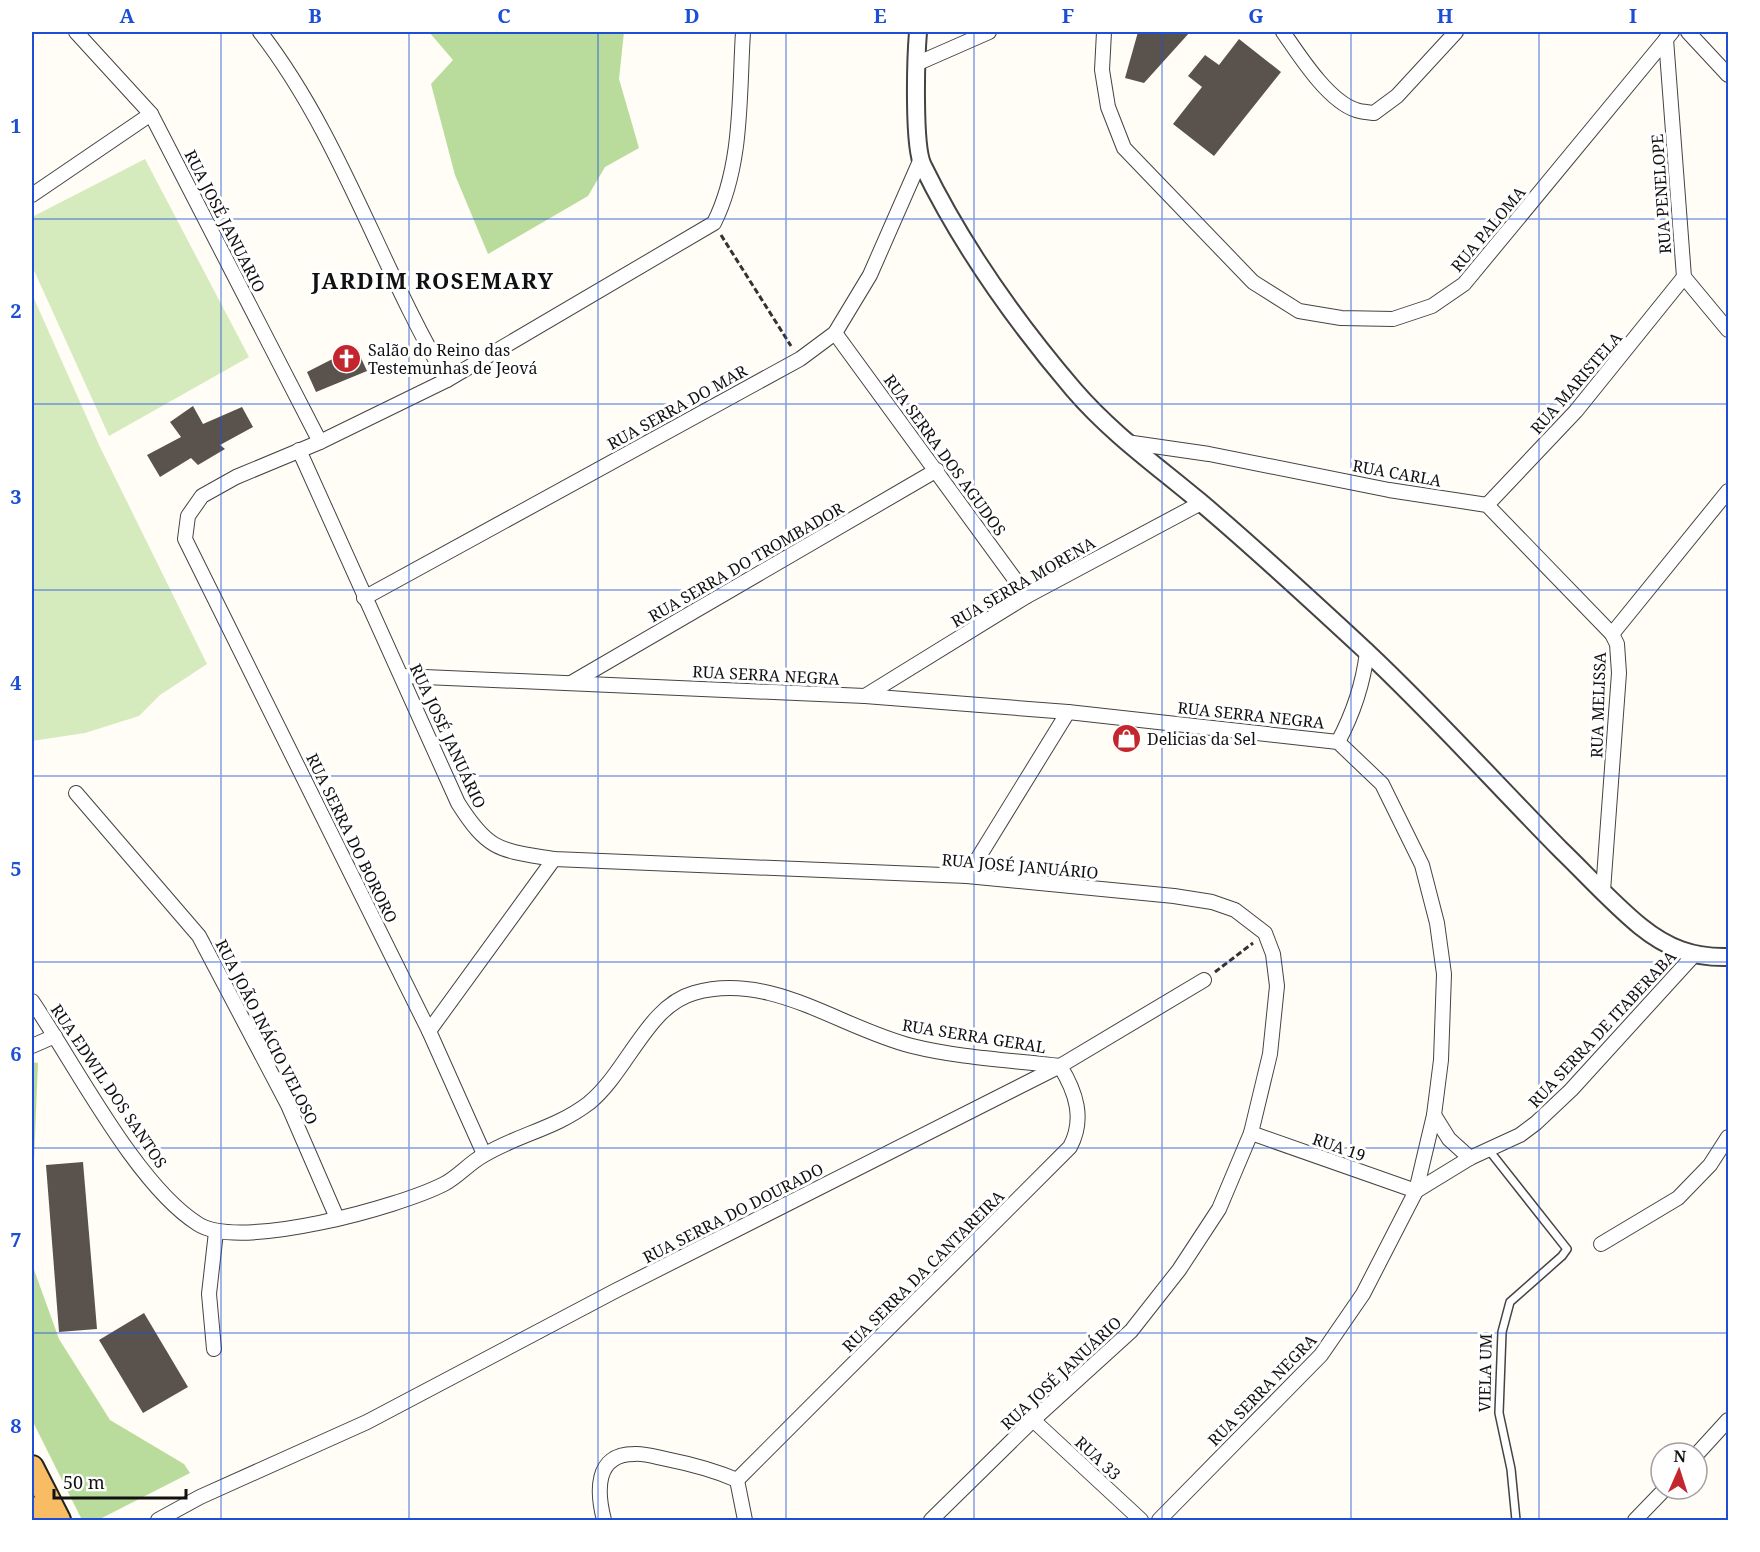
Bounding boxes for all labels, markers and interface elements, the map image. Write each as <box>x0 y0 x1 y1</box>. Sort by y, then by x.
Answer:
text: A <box>119 2 135 29</box>
text: B <box>308 2 322 29</box>
text: C <box>497 2 511 29</box>
text: D <box>684 2 700 29</box>
text: E <box>873 2 887 29</box>
text: F <box>1062 2 1074 29</box>
text: G <box>1248 2 1264 29</box>
text: H <box>1437 2 1453 29</box>
text: I <box>1629 2 1637 29</box>
text: 1 <box>10 112 22 139</box>
street label: RUA PENELOPE <box>1646 133 1676 255</box>
street label: RUA JOSÉ JANUARIO <box>180 146 270 296</box>
street label: RUA PALOMA <box>1446 181 1531 276</box>
district label: JARDIM ROSEMARY <box>310 265 555 295</box>
text: 2 <box>10 297 22 324</box>
street label: RUA MARISTELA <box>1525 327 1627 439</box>
place label: Salão do Reino das Testemunhas de Jeová <box>368 339 537 379</box>
church icon: Salão do Reino das Testemunhas de Jeová <box>331 343 363 375</box>
street label: RUA SERRA DO MAR <box>603 359 751 455</box>
street label: RUA SERRA DOS AGUDOS <box>879 370 1011 540</box>
street label: RUA CARLA <box>1351 454 1444 492</box>
text: 3 <box>10 483 22 510</box>
street label: RUA SERRA DO TROMBADOR <box>644 497 848 627</box>
street label: RUA SERRA MORENA <box>947 531 1100 632</box>
street label: RUA MELISSA <box>1585 651 1611 758</box>
street label: RUA JOSÉ JANUÁRIO <box>405 660 491 812</box>
street label: RUA SERRA NEGRA <box>692 660 841 690</box>
text: 4 <box>10 669 22 696</box>
street label: RUA SERRA NEGRA <box>1177 696 1326 734</box>
shop icon: Delicias da Sel <box>1110 723 1142 755</box>
place label: Delicias da Sel <box>1147 728 1256 750</box>
street label: RUA SERRA DO BORORO <box>301 750 403 926</box>
street label: RUA JOSÉ JANUÁRIO <box>941 848 1099 884</box>
text: 5 <box>10 855 22 882</box>
street label: RUA JOÃO INÁCIO VELOSO <box>211 936 323 1128</box>
street label: RUA SERRA DE ITABERABA <box>1523 945 1681 1112</box>
street label: RUA EDWIL DOS SANTOS <box>46 1000 172 1172</box>
street label: RUA SERRA GERAL <box>901 1014 1047 1058</box>
text: 6 <box>10 1040 22 1067</box>
street label: RUA 19 <box>1309 1128 1369 1166</box>
street label: RUA SERRA DO DOURADO <box>639 1158 827 1268</box>
street label: RUA SERRA DA CANTAREIRA <box>837 1185 1009 1357</box>
text: 7 <box>10 1226 22 1253</box>
street label: RUA JOSÉ JANUÁRIO <box>996 1311 1126 1435</box>
street label: RUA SERRA NEGRA <box>1203 1329 1322 1451</box>
street label: VIELA UM <box>1473 1334 1497 1412</box>
text: 8 <box>10 1412 22 1439</box>
street label: RUA 33 <box>1070 1431 1126 1485</box>
north arrow <box>1649 1441 1709 1501</box>
text: N <box>1673 1445 1687 1467</box>
scale bar <box>54 1462 186 1500</box>
text: 50 m <box>63 1470 105 1494</box>

